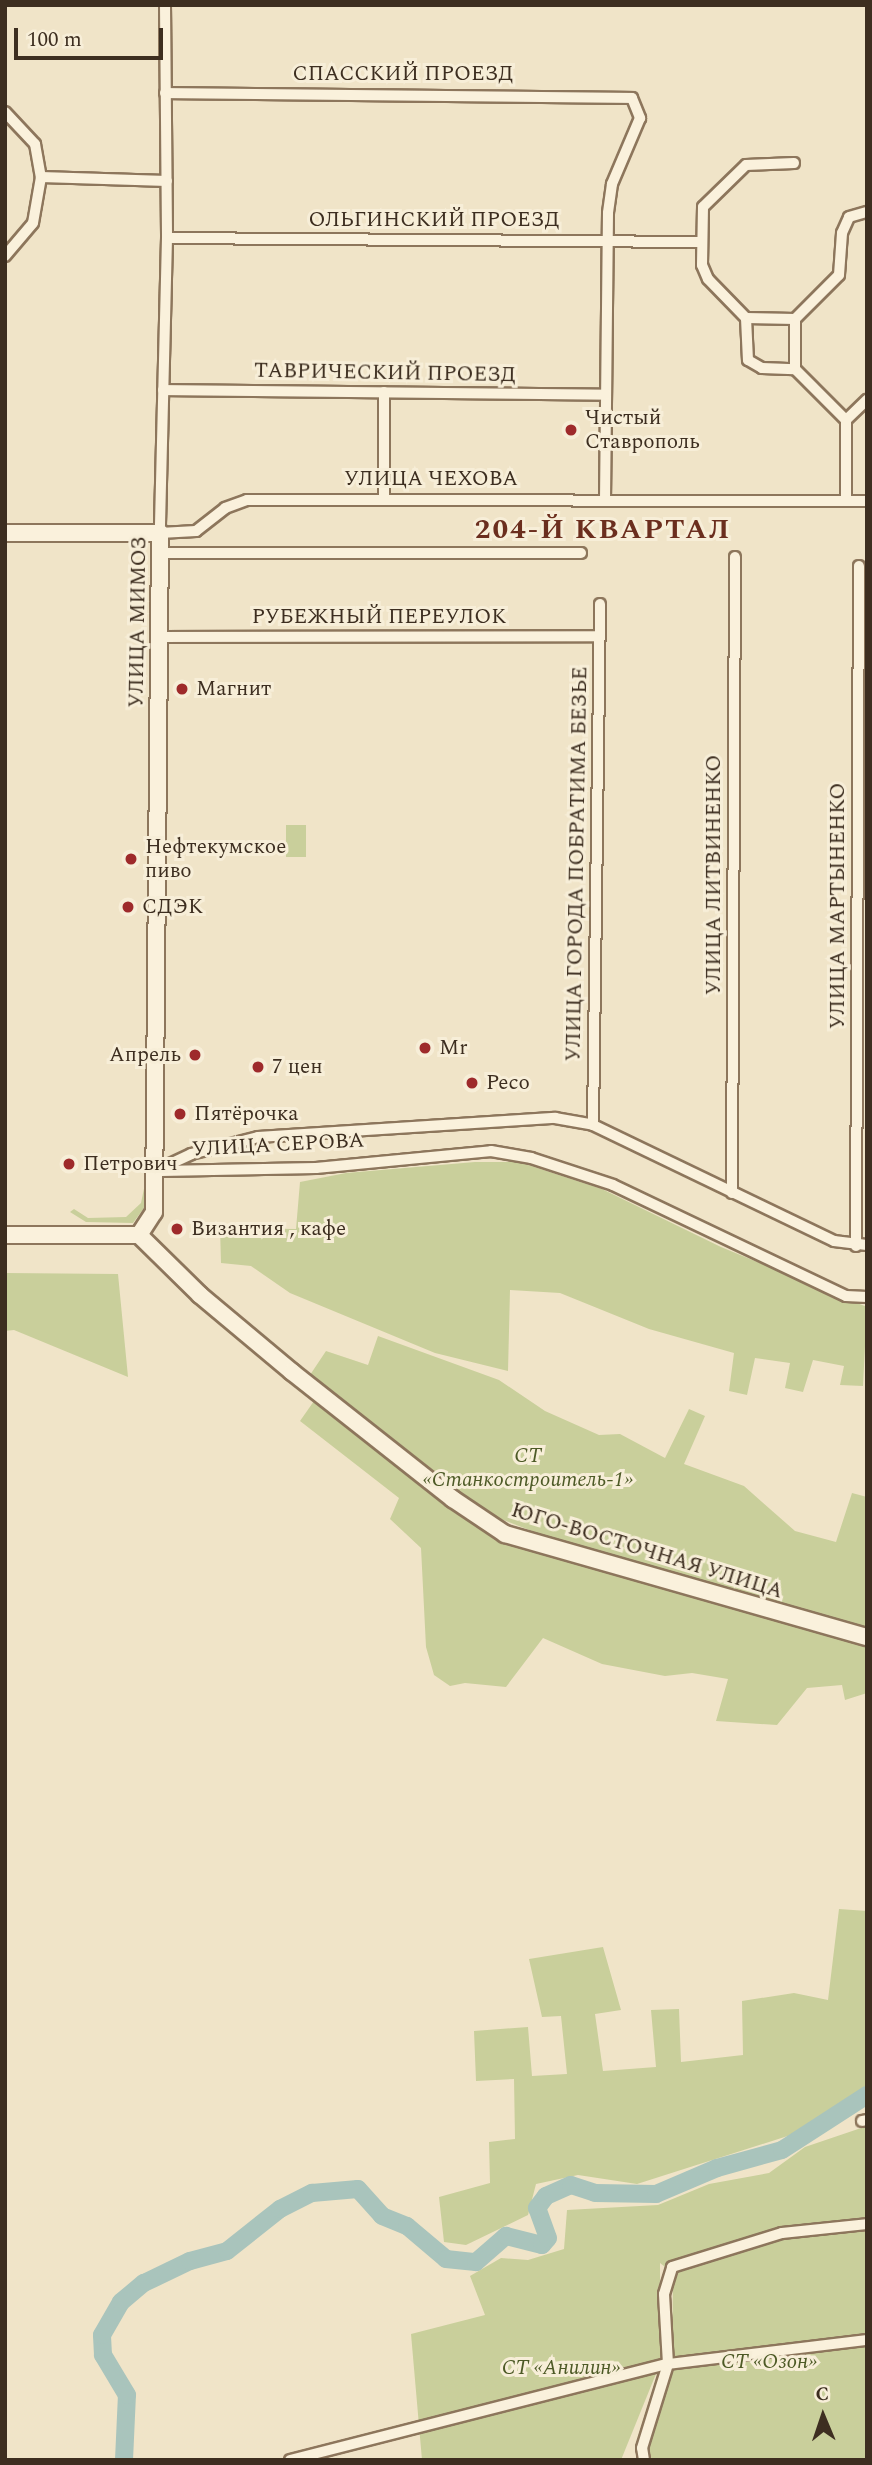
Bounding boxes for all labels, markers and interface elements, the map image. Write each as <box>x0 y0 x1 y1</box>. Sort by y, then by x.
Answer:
scale bar <box>18 14 166 58</box>
text: 100 m <box>27 24 82 56</box>
street label: СПАССКИЙ ПРОЕЗД <box>292 61 514 87</box>
street label: ОЛЬГИНСКИЙ ПРОЕЗД <box>308 207 560 233</box>
street label: ТАВРИЧЕСКИЙ ПРОЕЗД <box>254 358 516 388</box>
place label: Чистый Ставрополь <box>585 405 700 455</box>
marker: Чистый Ставрополь <box>563 422 579 438</box>
street label: УЛИЦА ЧЕХОВА <box>344 466 518 492</box>
district label: 204-Й КВАРТАЛ <box>476 513 730 547</box>
street label: УЛИЦА МИМОЗ <box>124 536 152 708</box>
street label: РУБЕЖНЫЙ ПЕРЕУЛОК <box>252 604 506 630</box>
street label: УЛИЦА ГОРОДА ПОБРАТИМА БЕЗЬЕ <box>561 666 593 1062</box>
place label: Магнит <box>196 676 271 702</box>
marker: Магнит <box>174 681 190 697</box>
street label: УЛИЦА ЛИТВИНЕНКО <box>701 755 727 995</box>
street label: УЛИЦА МАРТЫНЕНКО <box>825 783 851 1029</box>
place label: Нефтекумское пиво <box>145 834 286 884</box>
marker: Нефтекумское пиво <box>123 851 139 867</box>
place label: СДЭК <box>142 894 203 920</box>
marker: СДЭК <box>120 899 136 915</box>
place label: Mr <box>439 1035 467 1061</box>
marker: Mr <box>417 1040 433 1056</box>
place label: Апрель <box>109 1042 181 1068</box>
marker: Апрель <box>187 1047 203 1063</box>
place label: 7 цен <box>272 1054 323 1080</box>
marker: 7 цен <box>250 1059 266 1075</box>
place label: Ресо <box>486 1070 530 1096</box>
marker: Ресо <box>464 1075 480 1091</box>
place label: Пятёрочка <box>194 1101 299 1127</box>
marker: Пятёрочка <box>172 1106 188 1122</box>
street label: УЛИЦА СЕРОВА <box>191 1128 365 1162</box>
place label: Петрович <box>83 1151 178 1177</box>
marker: Петрович <box>61 1156 77 1172</box>
place label: Византия , кафе <box>191 1216 346 1242</box>
marker: Византия , кафе <box>169 1221 185 1237</box>
park label: СТ «Станкостроитель-1» <box>423 1443 633 1493</box>
street label: ЮГО-ВОСТОЧНАЯ УЛИЦА <box>508 1498 786 1604</box>
park label: СТ «Озон» <box>721 2349 817 2375</box>
park label: СТ «Анилин» <box>502 2355 620 2381</box>
text: С <box>815 2380 830 2409</box>
north arrow <box>788 2381 858 2451</box>

